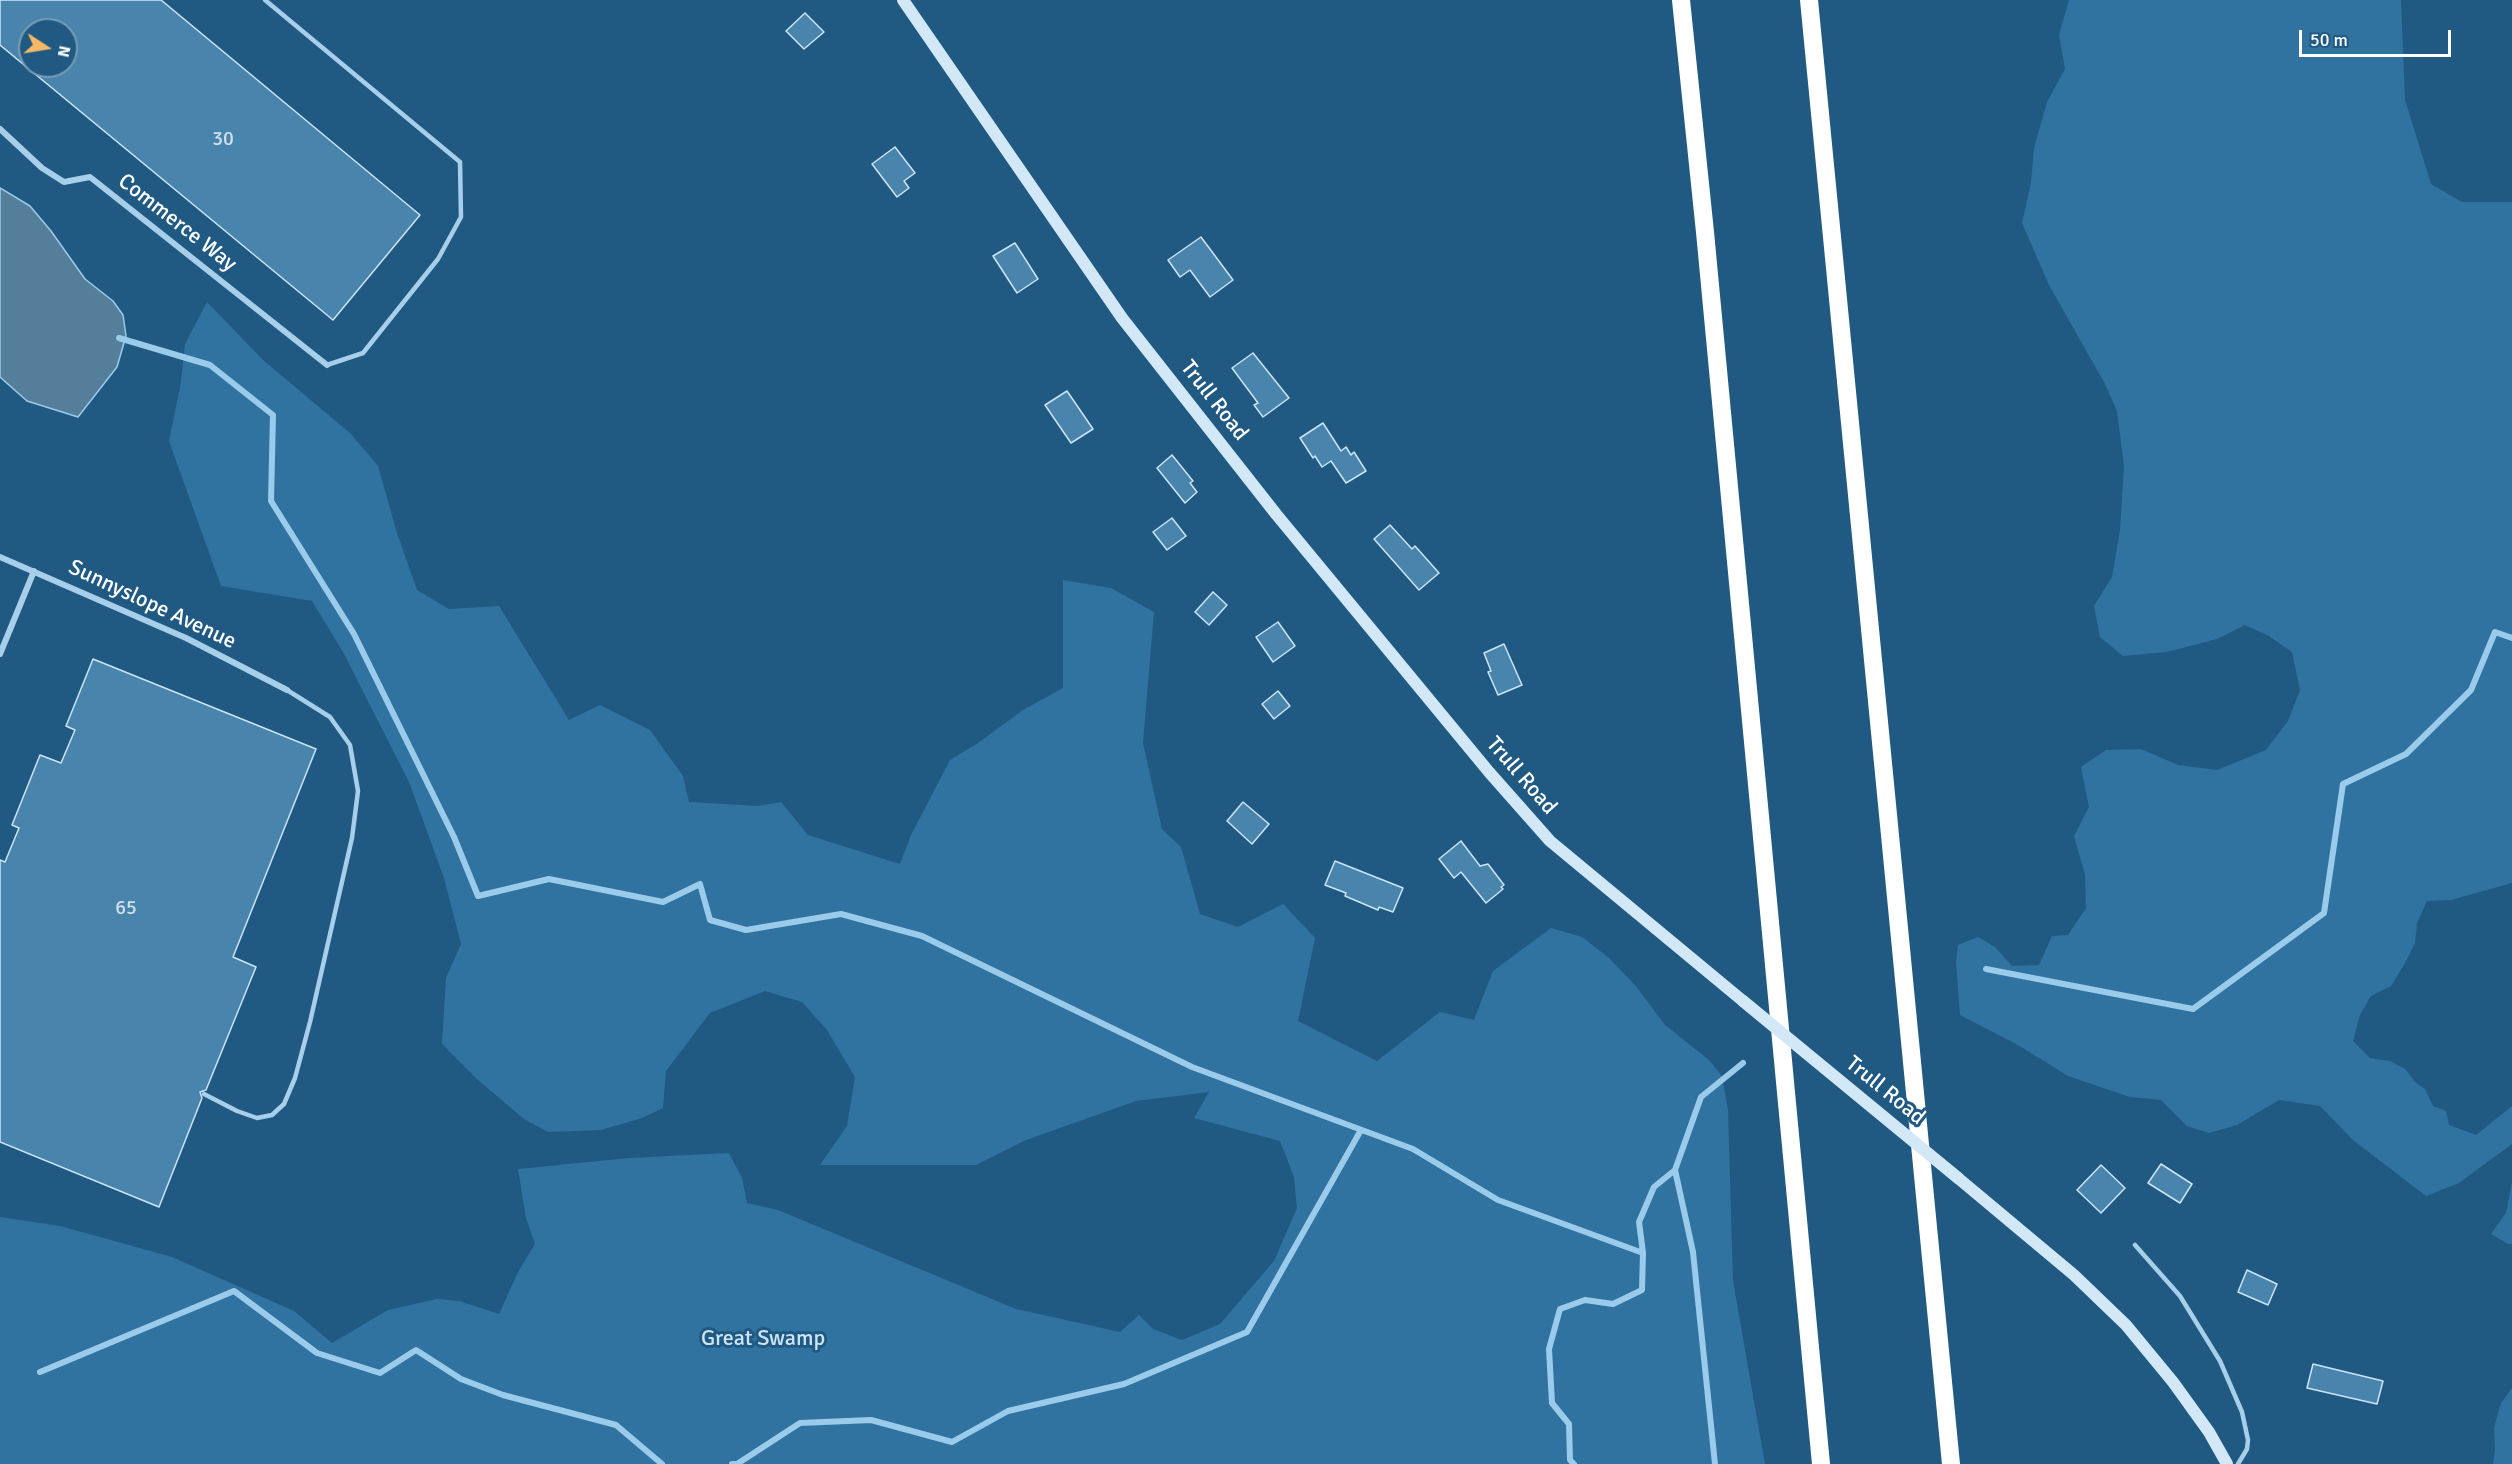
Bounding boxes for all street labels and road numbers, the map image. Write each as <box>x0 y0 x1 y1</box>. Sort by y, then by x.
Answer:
street label: Commerce Way <box>112 168 242 278</box>
street label: Trull Road <box>1175 356 1253 446</box>
street label: Sunnyslope Avenue <box>64 555 240 655</box>
street label: Trull Road <box>1480 732 1562 820</box>
street label: Trull Road <box>1840 1051 1930 1131</box>

